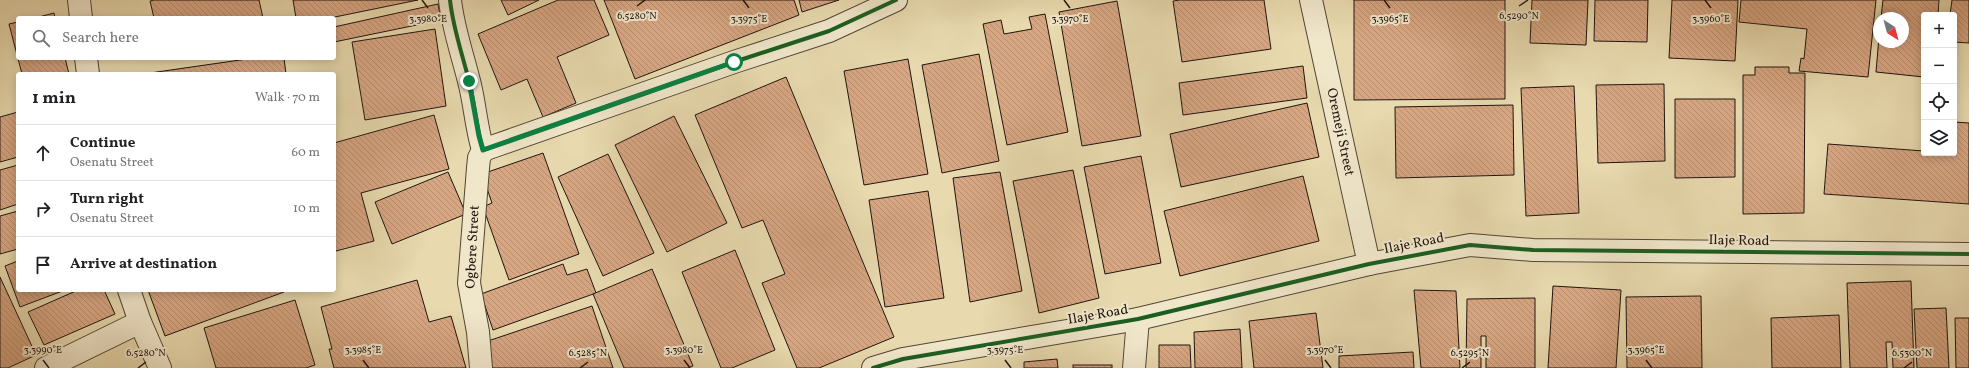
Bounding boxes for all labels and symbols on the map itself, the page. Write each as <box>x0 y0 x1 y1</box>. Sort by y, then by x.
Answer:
text: 6.5280°N <box>617 9 657 23</box>
text: 6.5290°N <box>1499 9 1539 23</box>
text: 3.3980°E <box>409 12 447 26</box>
text: 3.3975°E <box>731 12 767 26</box>
text: 3.3970°E <box>1051 12 1089 26</box>
text: 3.3965°E <box>1371 12 1409 26</box>
text: 3.3960°E <box>1692 12 1730 26</box>
north arrow <box>1873 12 1909 48</box>
route start <box>725 53 743 71</box>
route end <box>460 72 478 90</box>
street label: Oremeji Street <box>1321 86 1359 178</box>
street label: Ogbere Street <box>461 205 485 289</box>
street label: Ilaje Road <box>1382 229 1446 259</box>
street label: Ilaje Road <box>1708 231 1770 251</box>
street label: Ilaje Road <box>1066 300 1130 330</box>
text: 3.3990°E <box>24 343 62 357</box>
text: 3.3985°E <box>345 343 381 357</box>
text: 3.3980°E <box>665 343 703 357</box>
text: 3.3975°E <box>987 343 1023 357</box>
text: 3.3970°E <box>1306 343 1344 357</box>
text: 3.3965°E <box>1627 343 1665 357</box>
text: 6.5280°N <box>126 346 166 360</box>
text: 6.5285°N <box>569 346 608 360</box>
text: 6.5295°N <box>1451 346 1490 360</box>
text: 6.5300°N <box>1892 346 1933 360</box>

